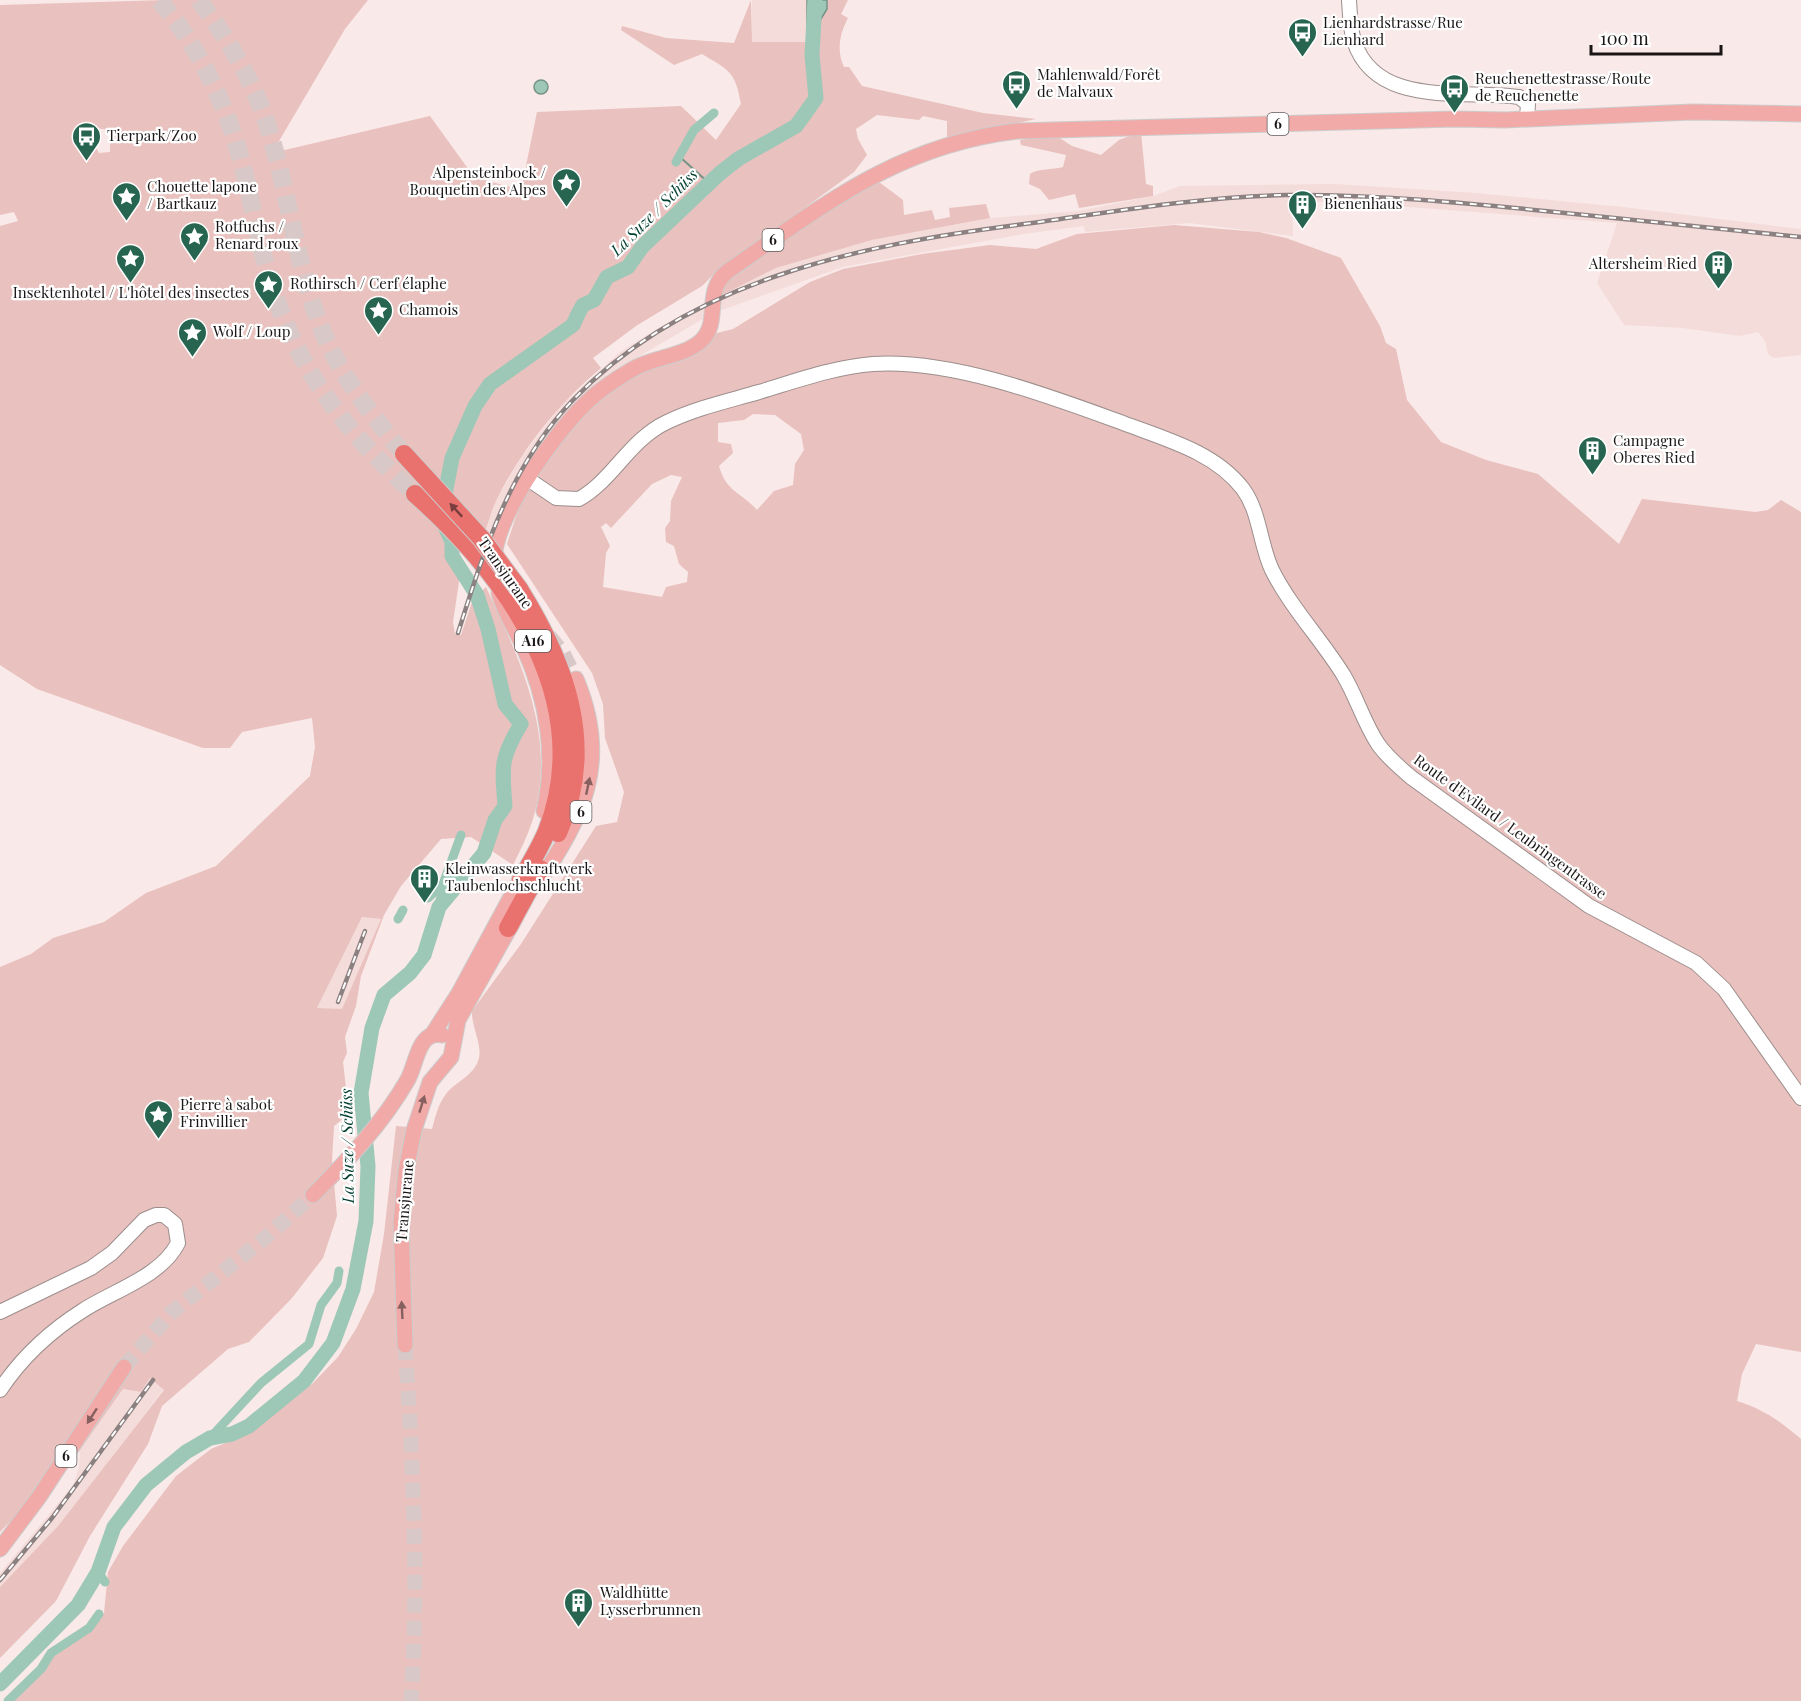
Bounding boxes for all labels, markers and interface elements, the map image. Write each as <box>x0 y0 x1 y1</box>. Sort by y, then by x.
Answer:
place label: Lienhardstrasse/Rue Lienhard <box>1323 12 1463 49</box>
bus stop icon: Lienhardstrasse/Rue Lienhard <box>1286 16 1318 58</box>
scale bar <box>1591 18 1722 56</box>
text: 100 m <box>1600 26 1649 50</box>
place label: Mahlenwald/Forêt de Malvaux <box>1037 64 1161 101</box>
bus stop icon: Mahlenwald/Forêt de Malvaux <box>1000 68 1032 110</box>
place label: Reuchenettestrasse/Route de Reuchenette <box>1475 68 1651 105</box>
bus stop icon: Reuchenettestrasse/Route de Reuchenette <box>1438 72 1470 114</box>
road number: 6 <box>1268 113 1288 135</box>
bus stop icon: Tierpark/Zoo <box>70 120 102 162</box>
place label: Tierpark/Zoo <box>107 125 197 145</box>
place label: Alpensteinbock / Bouquetin des Alpes <box>410 162 546 199</box>
water label: La Suze / Schüss <box>605 164 702 260</box>
place icon: Alpensteinbock / Bouquetin des Alpes <box>551 166 583 208</box>
place label: Chouette lapone / Bartkauz <box>147 176 257 213</box>
place icon: Chouette lapone / Bartkauz <box>110 180 142 222</box>
building icon: Bienenhaus <box>1287 188 1319 230</box>
place label: Bienenhaus <box>1324 193 1402 213</box>
place label: Rotfuchs / Renard roux <box>215 216 299 253</box>
place icon: Rotfuchs / Renard roux <box>178 220 210 262</box>
road number: 6 <box>762 229 784 251</box>
place icon: Insektenhotel / L'hôtel des insectes <box>115 242 147 284</box>
building icon: Altersheim Ried <box>1702 248 1734 290</box>
place label: Altersheim Ried <box>1588 253 1697 273</box>
place icon: Rothirsch / Cerf élaphe <box>253 268 285 310</box>
place label: Rothirsch / Cerf élaphe <box>290 273 447 293</box>
place label: Insektenhotel / L'hôtel des insectes <box>13 282 249 302</box>
place icon: Chamois <box>362 294 394 336</box>
place label: Chamois <box>399 299 458 319</box>
place icon: Wolf / Loup <box>176 316 208 358</box>
place label: Wolf / Loup <box>212 321 291 341</box>
place label: Campagne Oberes Ried <box>1613 430 1695 467</box>
building icon: Campagne Oberes Ried <box>1576 434 1608 476</box>
one-way arrow <box>450 504 464 518</box>
street label: Transjurane <box>474 533 538 612</box>
road number: A16 <box>515 630 551 652</box>
street label: Route d'Evilard / Leubringentrasse <box>1410 749 1611 903</box>
one-way arrow <box>584 777 593 796</box>
road number: 6 <box>570 801 592 823</box>
place label: Kleinwasserkraftwerk Taubenlochschlucht <box>445 858 593 895</box>
building icon: Kleinwasserkraftwerk Taubenlochschlucht <box>408 862 440 904</box>
water label: La Suze / Schüss <box>335 1088 358 1205</box>
place label: Pierre à sabot Frinvillier <box>180 1094 273 1131</box>
one-way arrow <box>418 1095 427 1113</box>
place icon: Pierre à sabot Frinvillier <box>143 1098 175 1140</box>
street label: Transjurane <box>390 1159 418 1243</box>
one-way arrow <box>398 1301 407 1320</box>
one-way arrow <box>86 1408 97 1425</box>
road number: 6 <box>56 1445 76 1467</box>
place label: Waldhütte Lysserbrunnen <box>599 1582 701 1619</box>
building icon: Waldhütte Lysserbrunnen <box>563 1586 595 1628</box>

